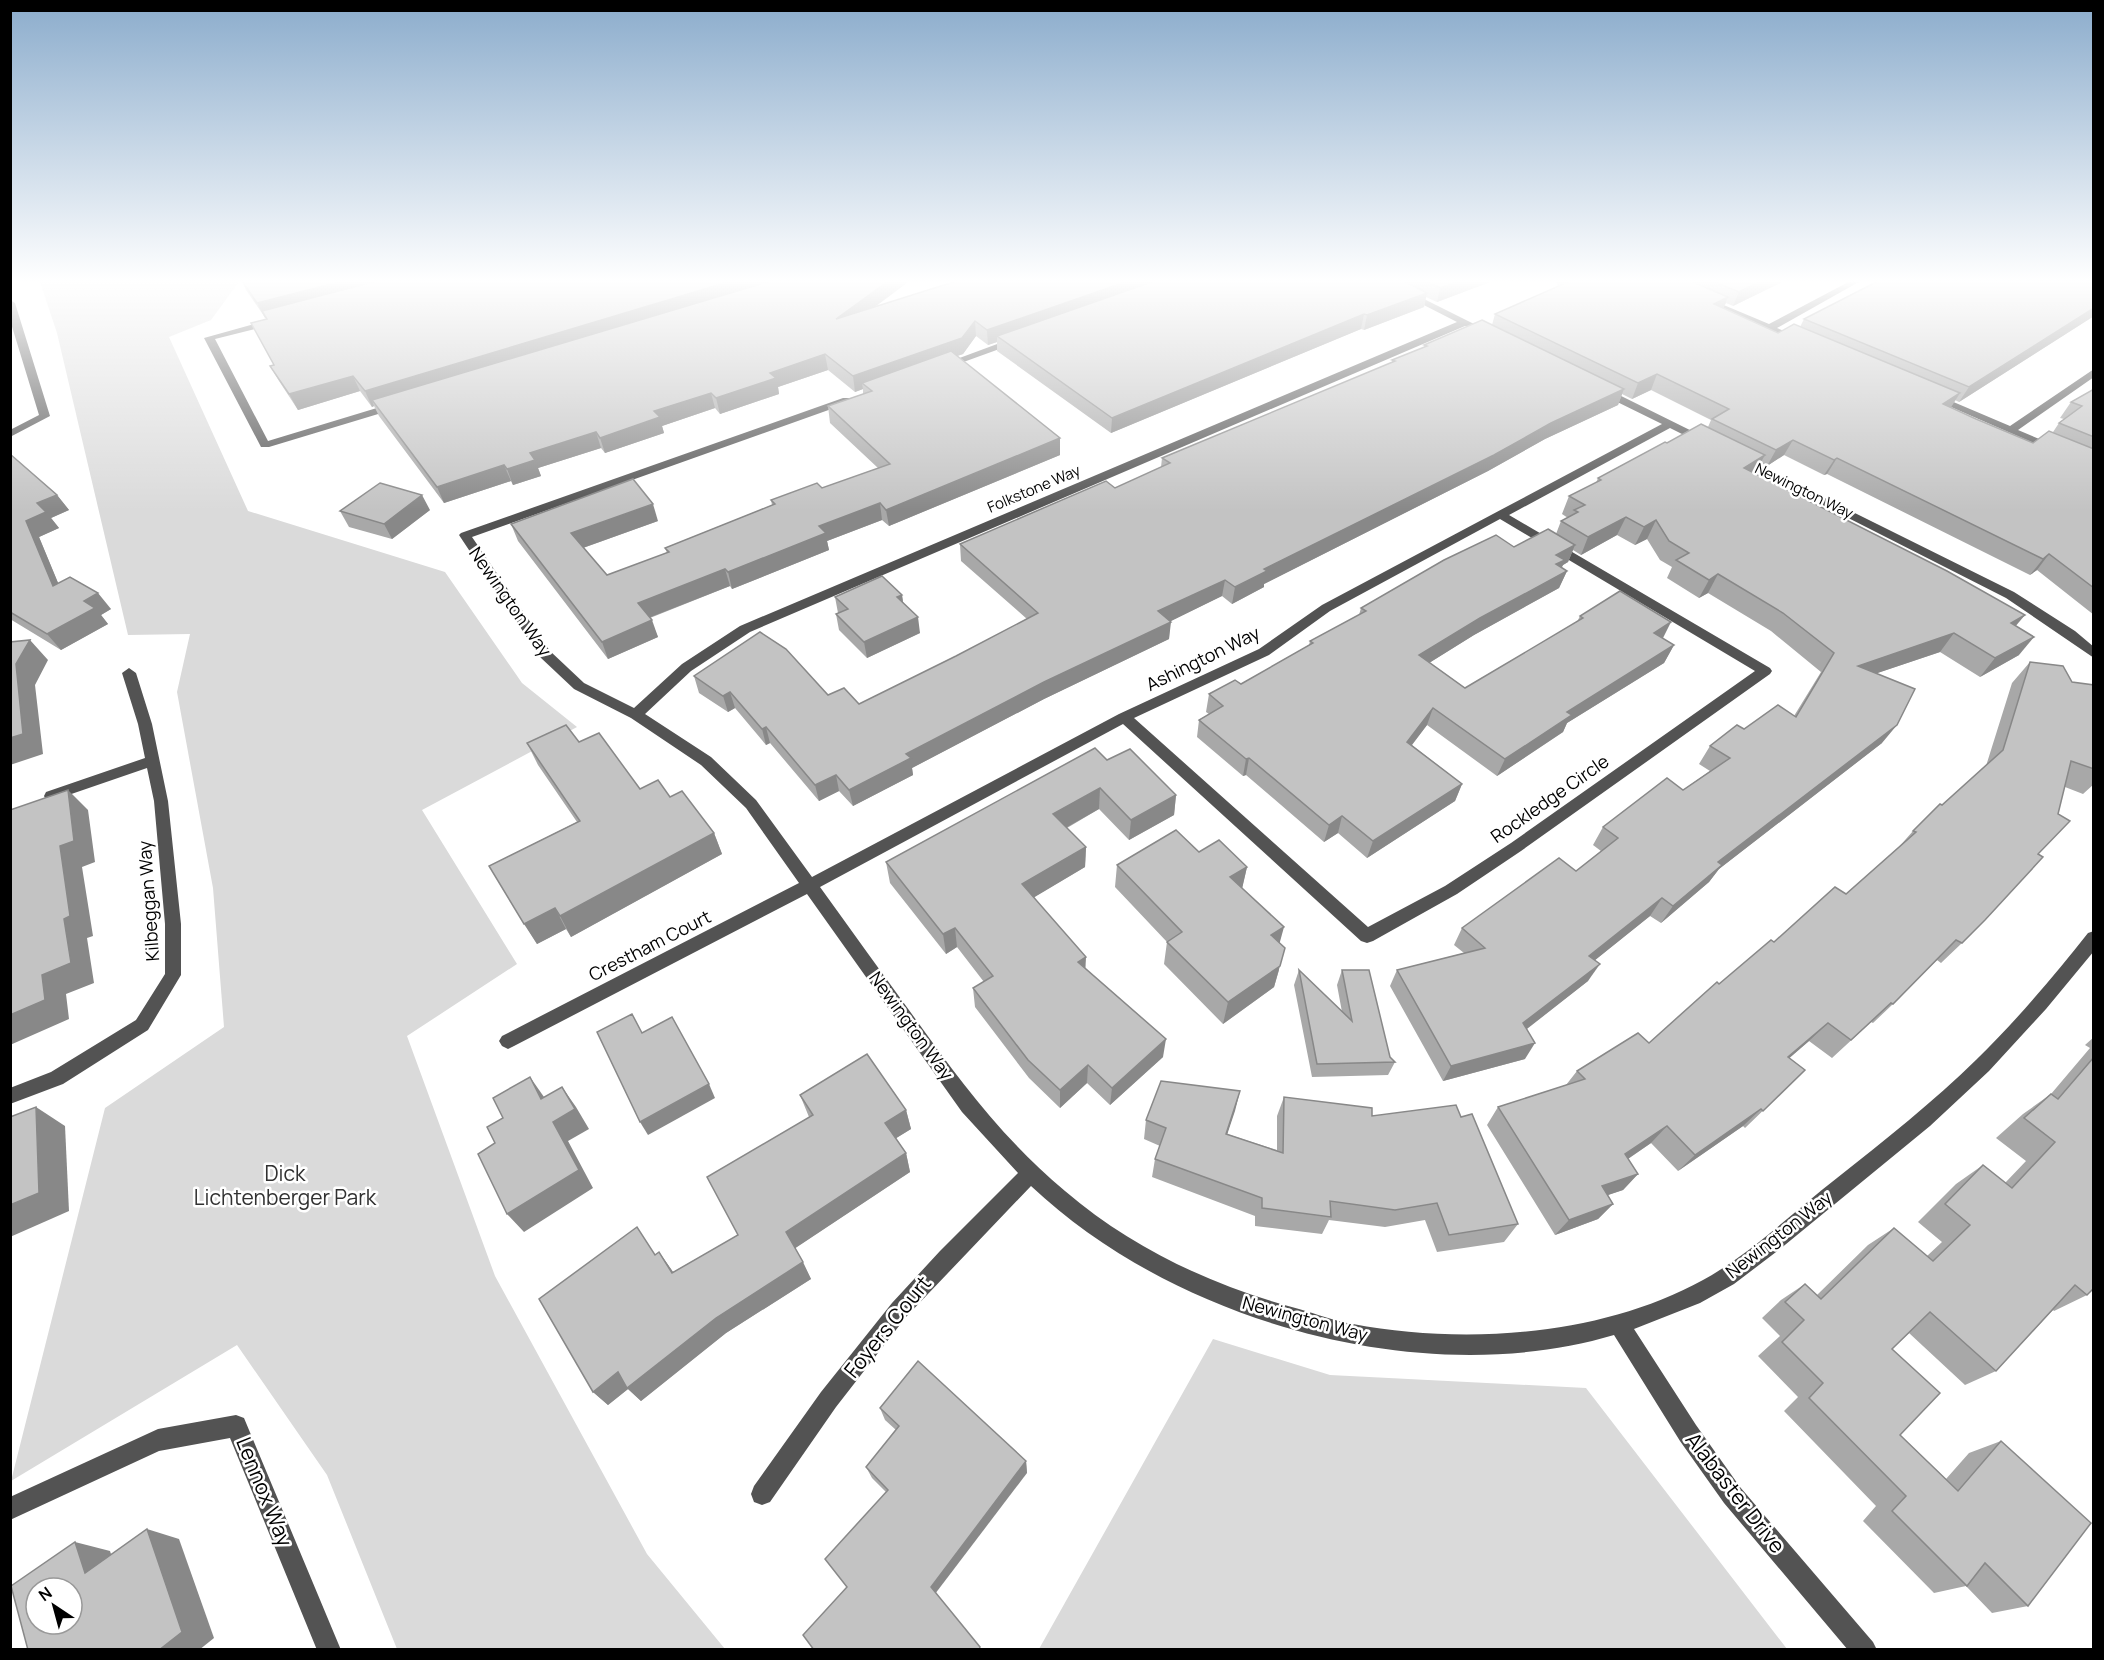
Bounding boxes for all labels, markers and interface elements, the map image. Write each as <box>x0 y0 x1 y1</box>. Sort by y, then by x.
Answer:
street label: Newington Way <box>1751 458 1857 524</box>
street label: Folkstone Way <box>984 459 1084 518</box>
street label: Newington Way <box>464 542 558 661</box>
street label: Ashington Way <box>1142 620 1264 696</box>
street label: Rockledge Circle <box>1486 749 1613 848</box>
street label: Kilbeggan Way <box>132 839 164 962</box>
street label: Crestham Court <box>584 904 715 986</box>
street label: Newington Way <box>864 966 960 1085</box>
park label: Dick Lichtenberger Park <box>194 1159 377 1211</box>
street label: Newington Way <box>1720 1185 1837 1283</box>
street label: Foyers Court <box>837 1270 937 1383</box>
street label: Newington Way <box>1240 1290 1371 1346</box>
street label: Alabaster Drive <box>1680 1426 1792 1559</box>
street label: Lennox Way <box>230 1433 300 1551</box>
north arrow <box>24 1576 84 1636</box>
text: N <box>34 1582 56 1606</box>

